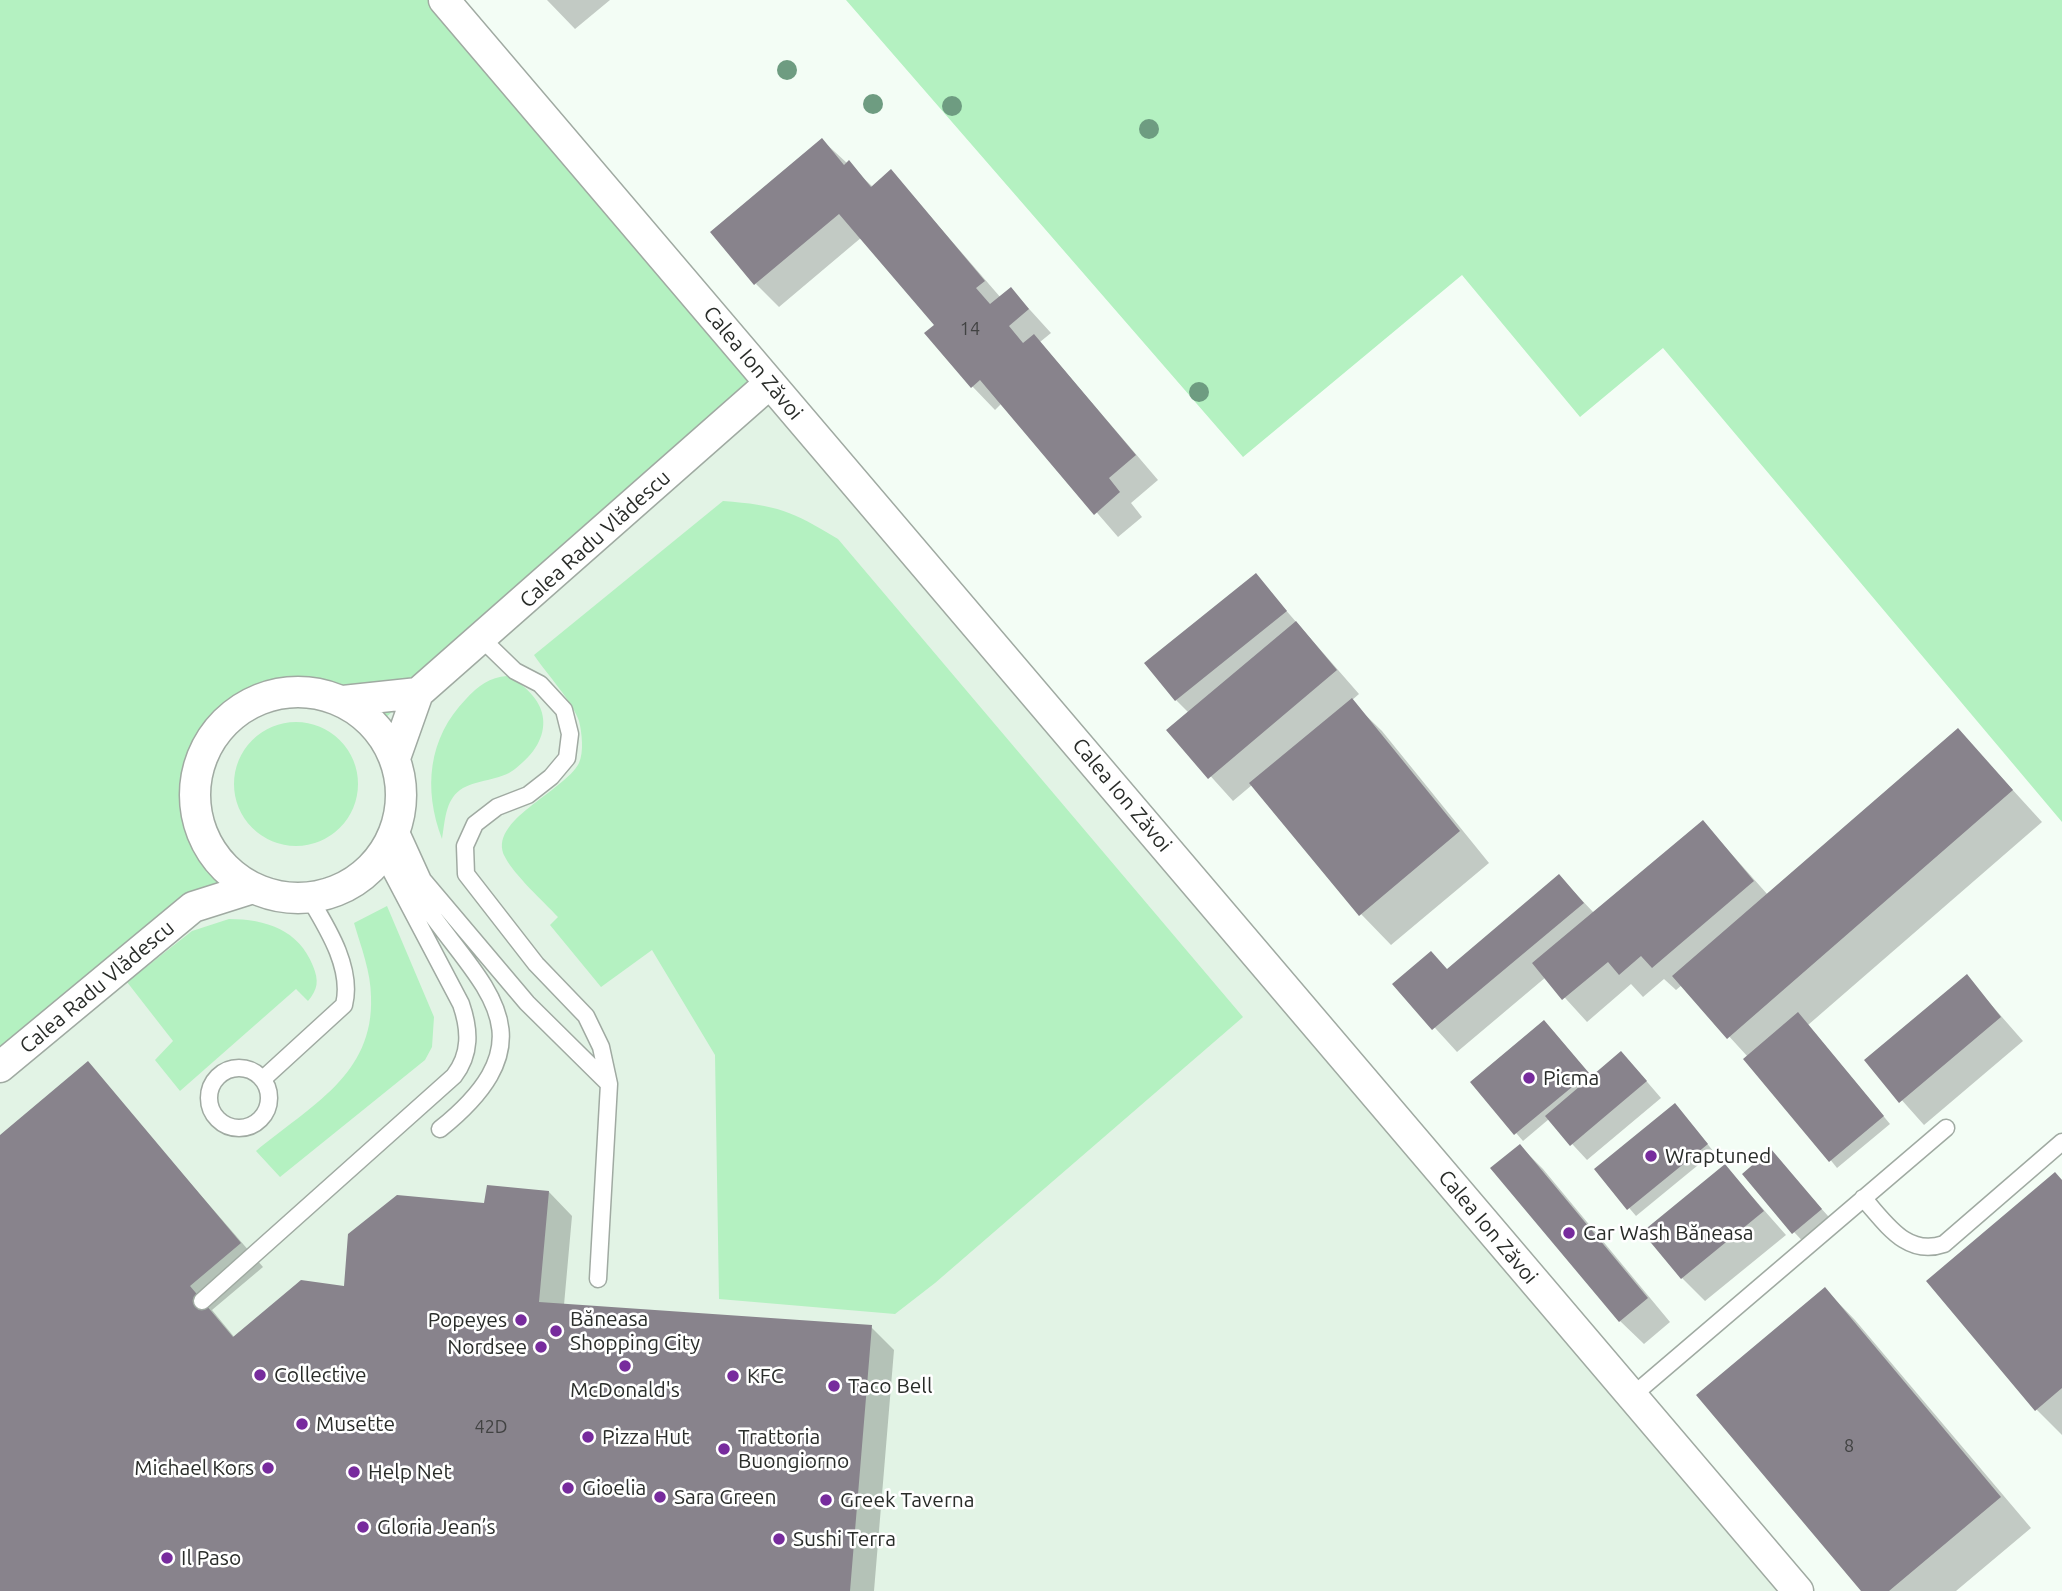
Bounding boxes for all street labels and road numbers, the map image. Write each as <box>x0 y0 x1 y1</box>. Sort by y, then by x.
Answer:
street label: Calea Ion Zăvoi <box>698 301 808 425</box>
street label: Calea Radu Vlădescu <box>515 465 675 613</box>
street label: Calea Ion Zăvoi <box>1067 733 1177 857</box>
street label: Calea Radu Vlădescu <box>15 915 179 1059</box>
street label: Calea Ion Zăvoi <box>1433 1165 1543 1289</box>

